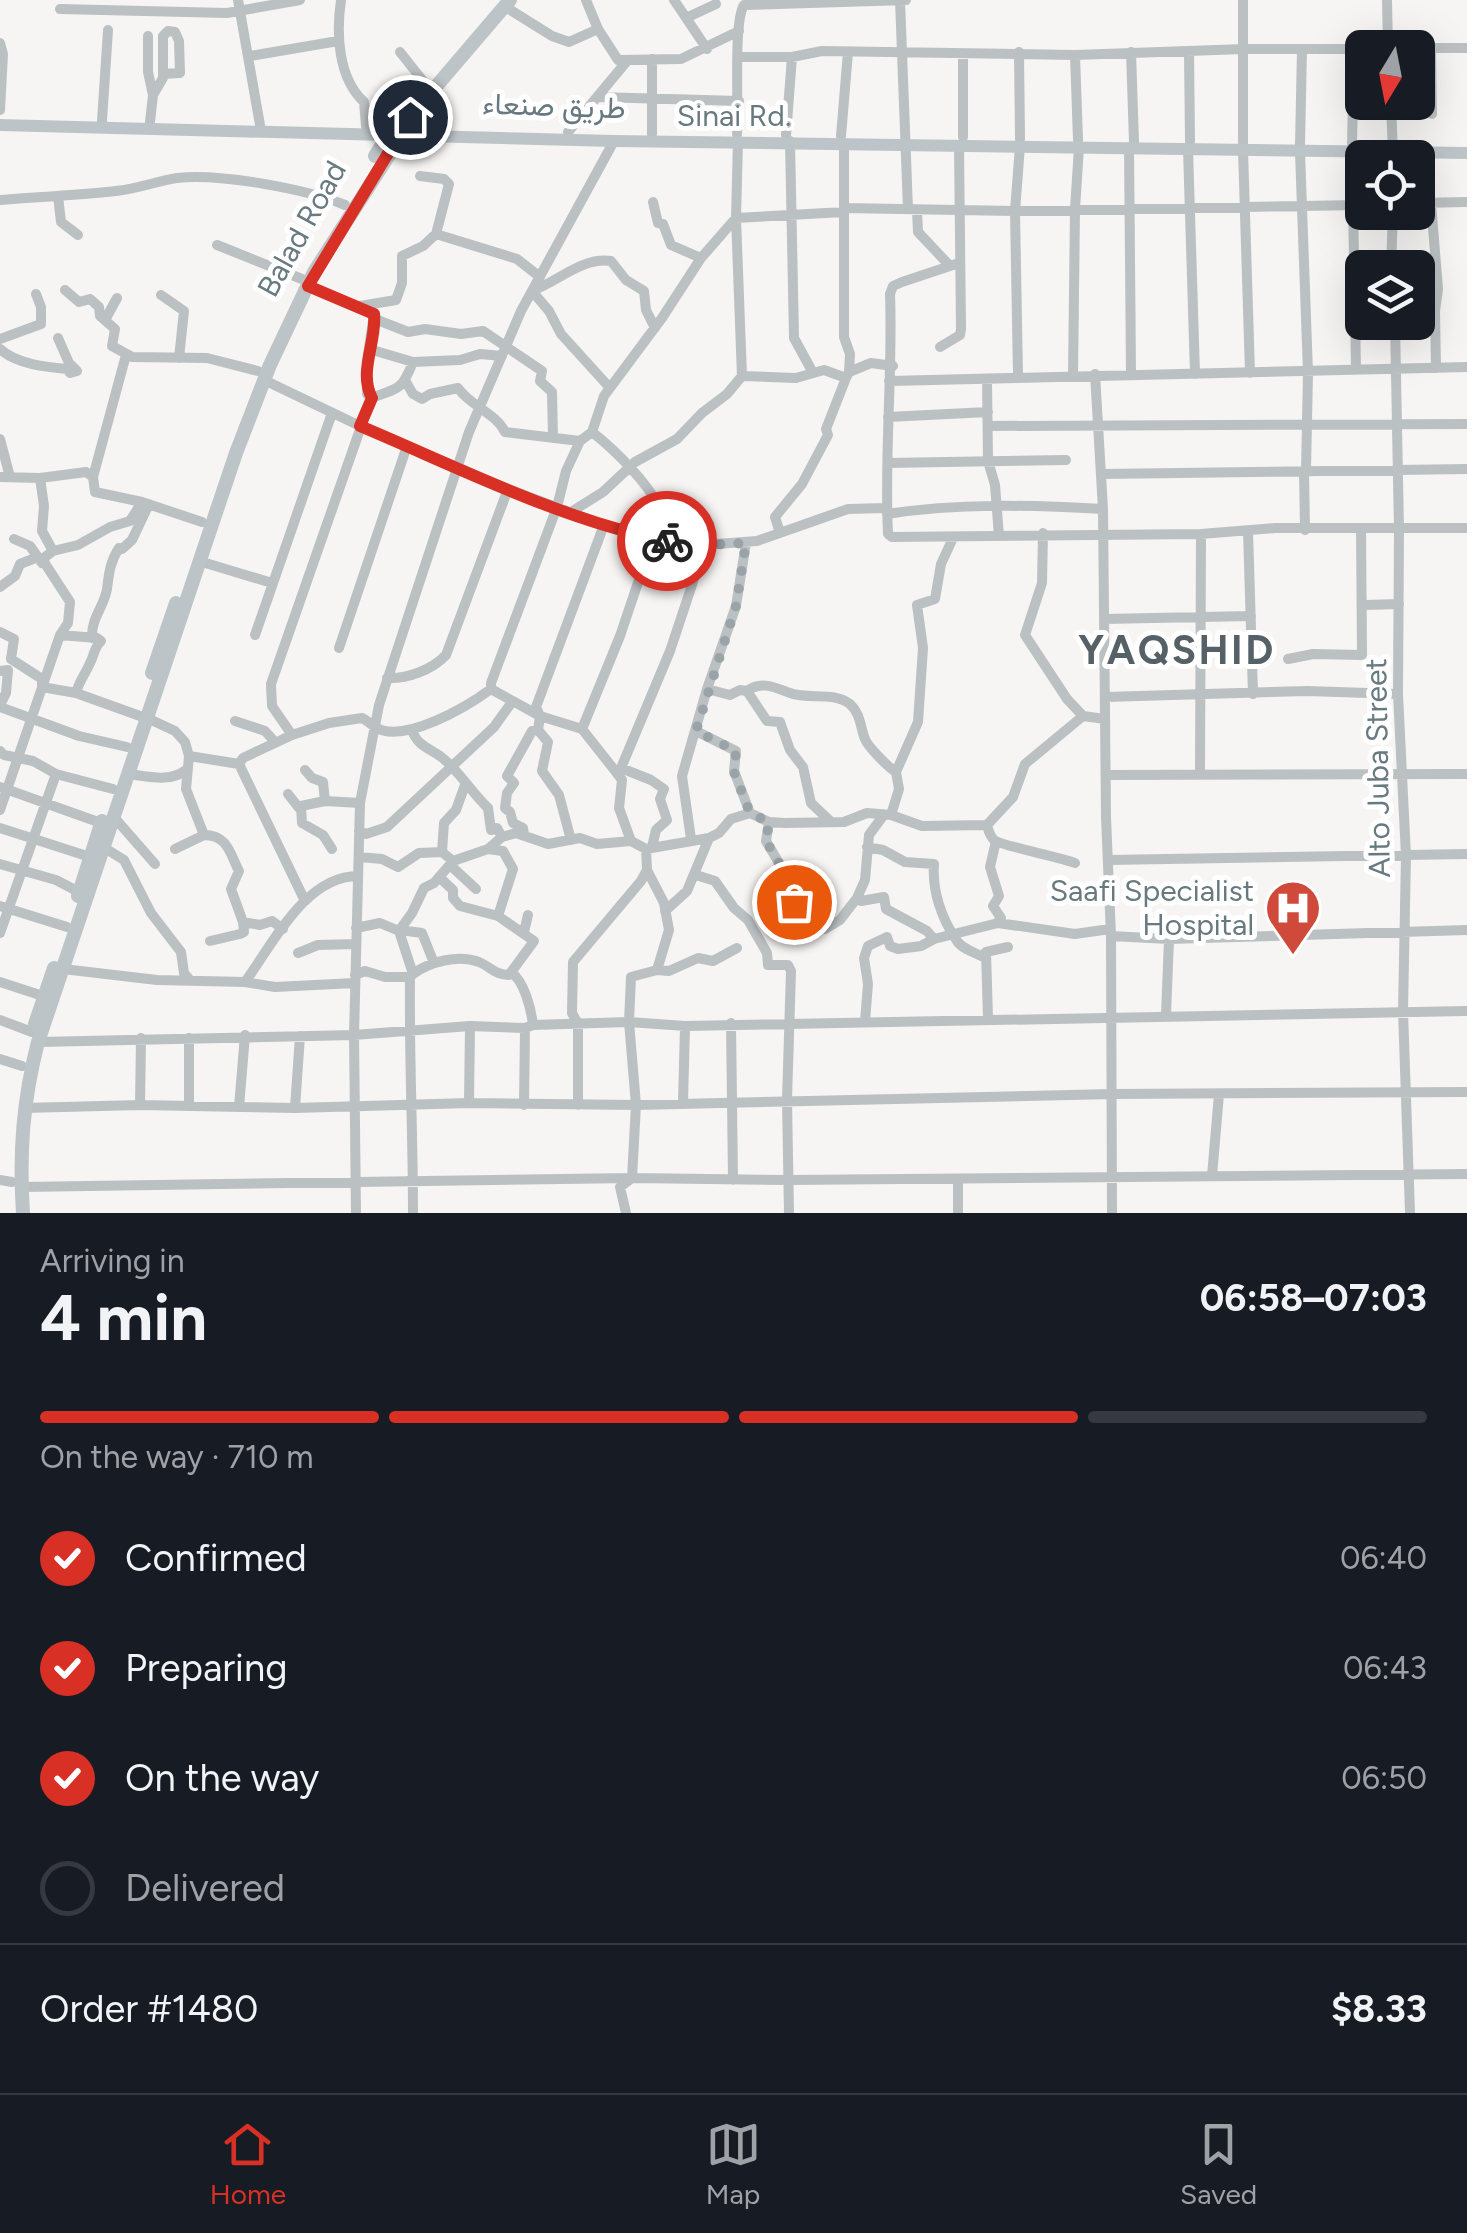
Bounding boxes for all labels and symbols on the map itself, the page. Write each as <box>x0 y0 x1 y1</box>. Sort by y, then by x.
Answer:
north arrow <box>1345 30 1435 120</box>
pin <box>368 75 453 160</box>
street label: طريق صنعاء <box>482 85 626 126</box>
street label: Sinai Rd. <box>677 97 791 134</box>
street label: Balad Road <box>249 154 354 303</box>
courier <box>617 491 717 591</box>
district label: YAQSHID <box>1078 626 1276 674</box>
street label: Alto Juba Street <box>1357 658 1398 878</box>
pin <box>752 860 837 945</box>
place label: Saafi Specialist Hospital <box>1050 872 1254 943</box>
hospital icon: Saafi Specialist Hospital <box>1263 878 1323 957</box>

